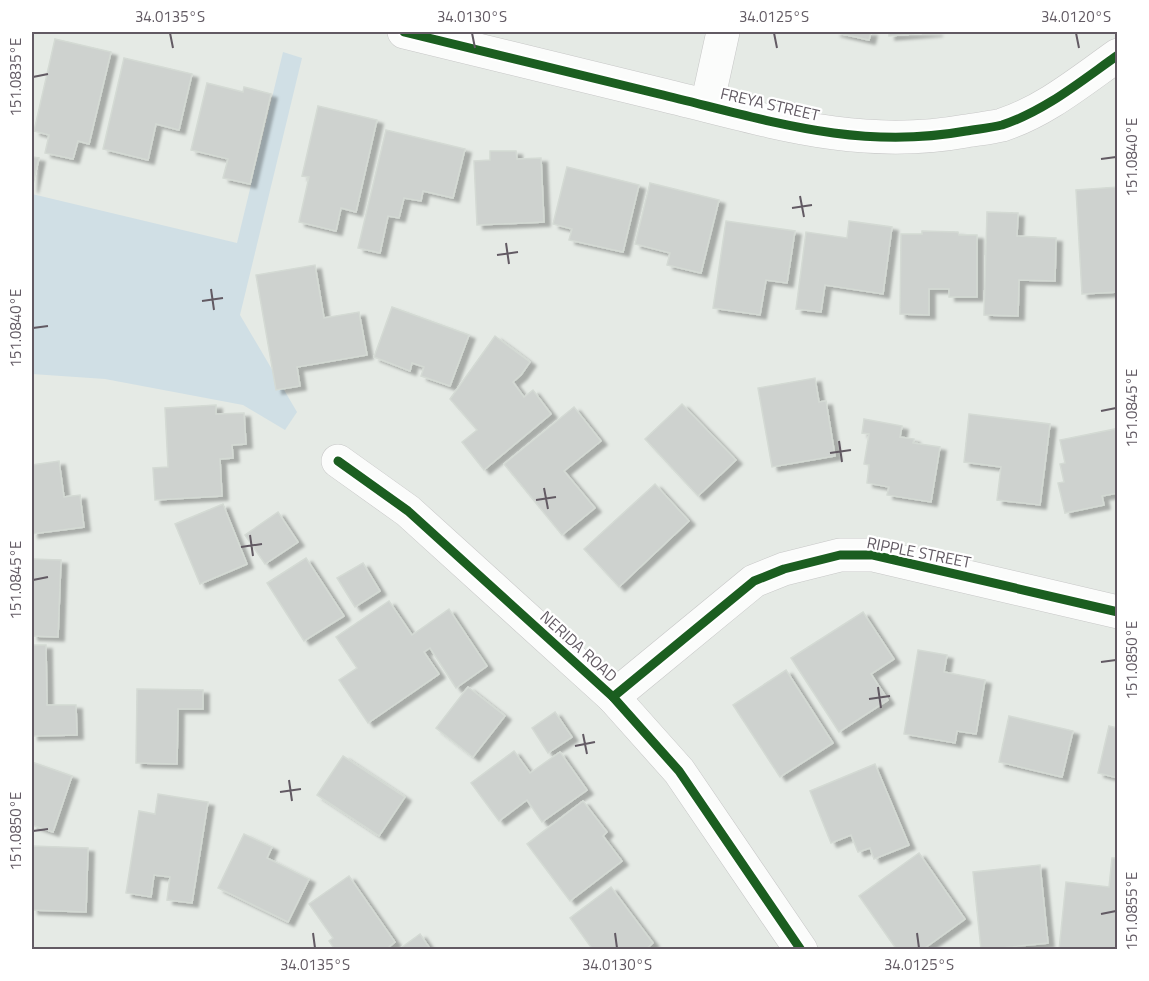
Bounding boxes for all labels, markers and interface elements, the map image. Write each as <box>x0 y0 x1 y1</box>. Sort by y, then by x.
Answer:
text: 34.0135°S <box>135 5 205 28</box>
text: 34.0130°S <box>437 5 507 28</box>
text: 34.0125°S <box>739 5 809 28</box>
text: 34.0120°S <box>1041 5 1111 28</box>
text: 151.0835°E <box>4 38 27 116</box>
street label: FREYA STREET <box>718 81 823 127</box>
text: 151.0840°E <box>1120 118 1143 196</box>
text: 151.0840°E <box>4 289 27 367</box>
text: 151.0845°E <box>1120 369 1143 447</box>
street label: RIPPLE STREET <box>865 530 974 574</box>
text: 151.0845°E <box>4 541 27 619</box>
street label: NERIDA ROAD <box>535 605 623 687</box>
text: 151.0850°E <box>1120 621 1143 699</box>
text: 151.0850°E <box>4 792 27 870</box>
text: 151.0855°E <box>1120 872 1143 950</box>
text: 34.0135°S <box>280 953 350 976</box>
text: 34.0130°S <box>582 953 652 976</box>
text: 34.0125°S <box>884 953 954 976</box>

